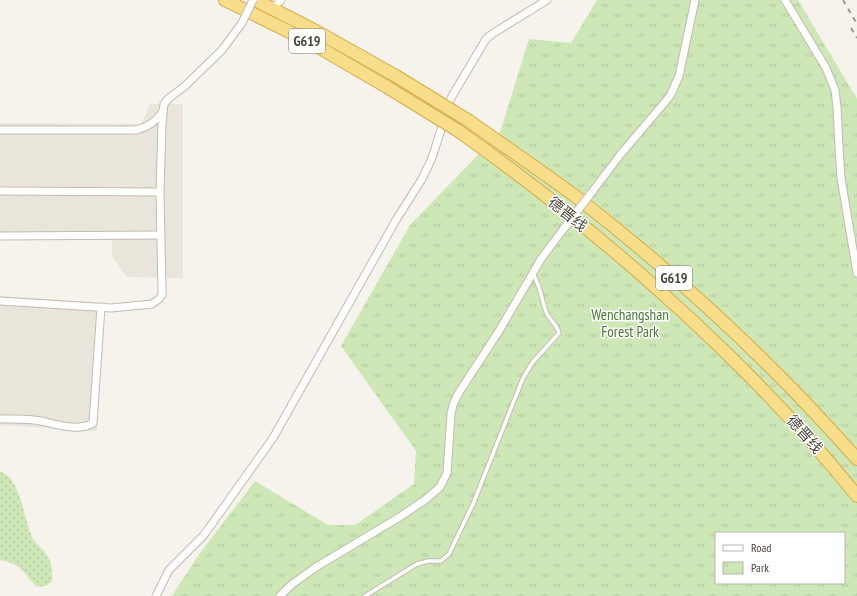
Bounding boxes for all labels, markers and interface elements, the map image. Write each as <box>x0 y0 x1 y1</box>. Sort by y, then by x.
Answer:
road number: G619 <box>289 29 325 53</box>
street label: 德晋线 <box>545 192 591 236</box>
road number: G619 <box>656 266 692 290</box>
park label: Wenchangshan Forest Park <box>591 305 669 341</box>
street label: 德晋线 <box>783 411 827 457</box>
legend <box>715 532 845 584</box>
text: Road <box>751 540 771 555</box>
text: Park <box>751 560 769 575</box>

